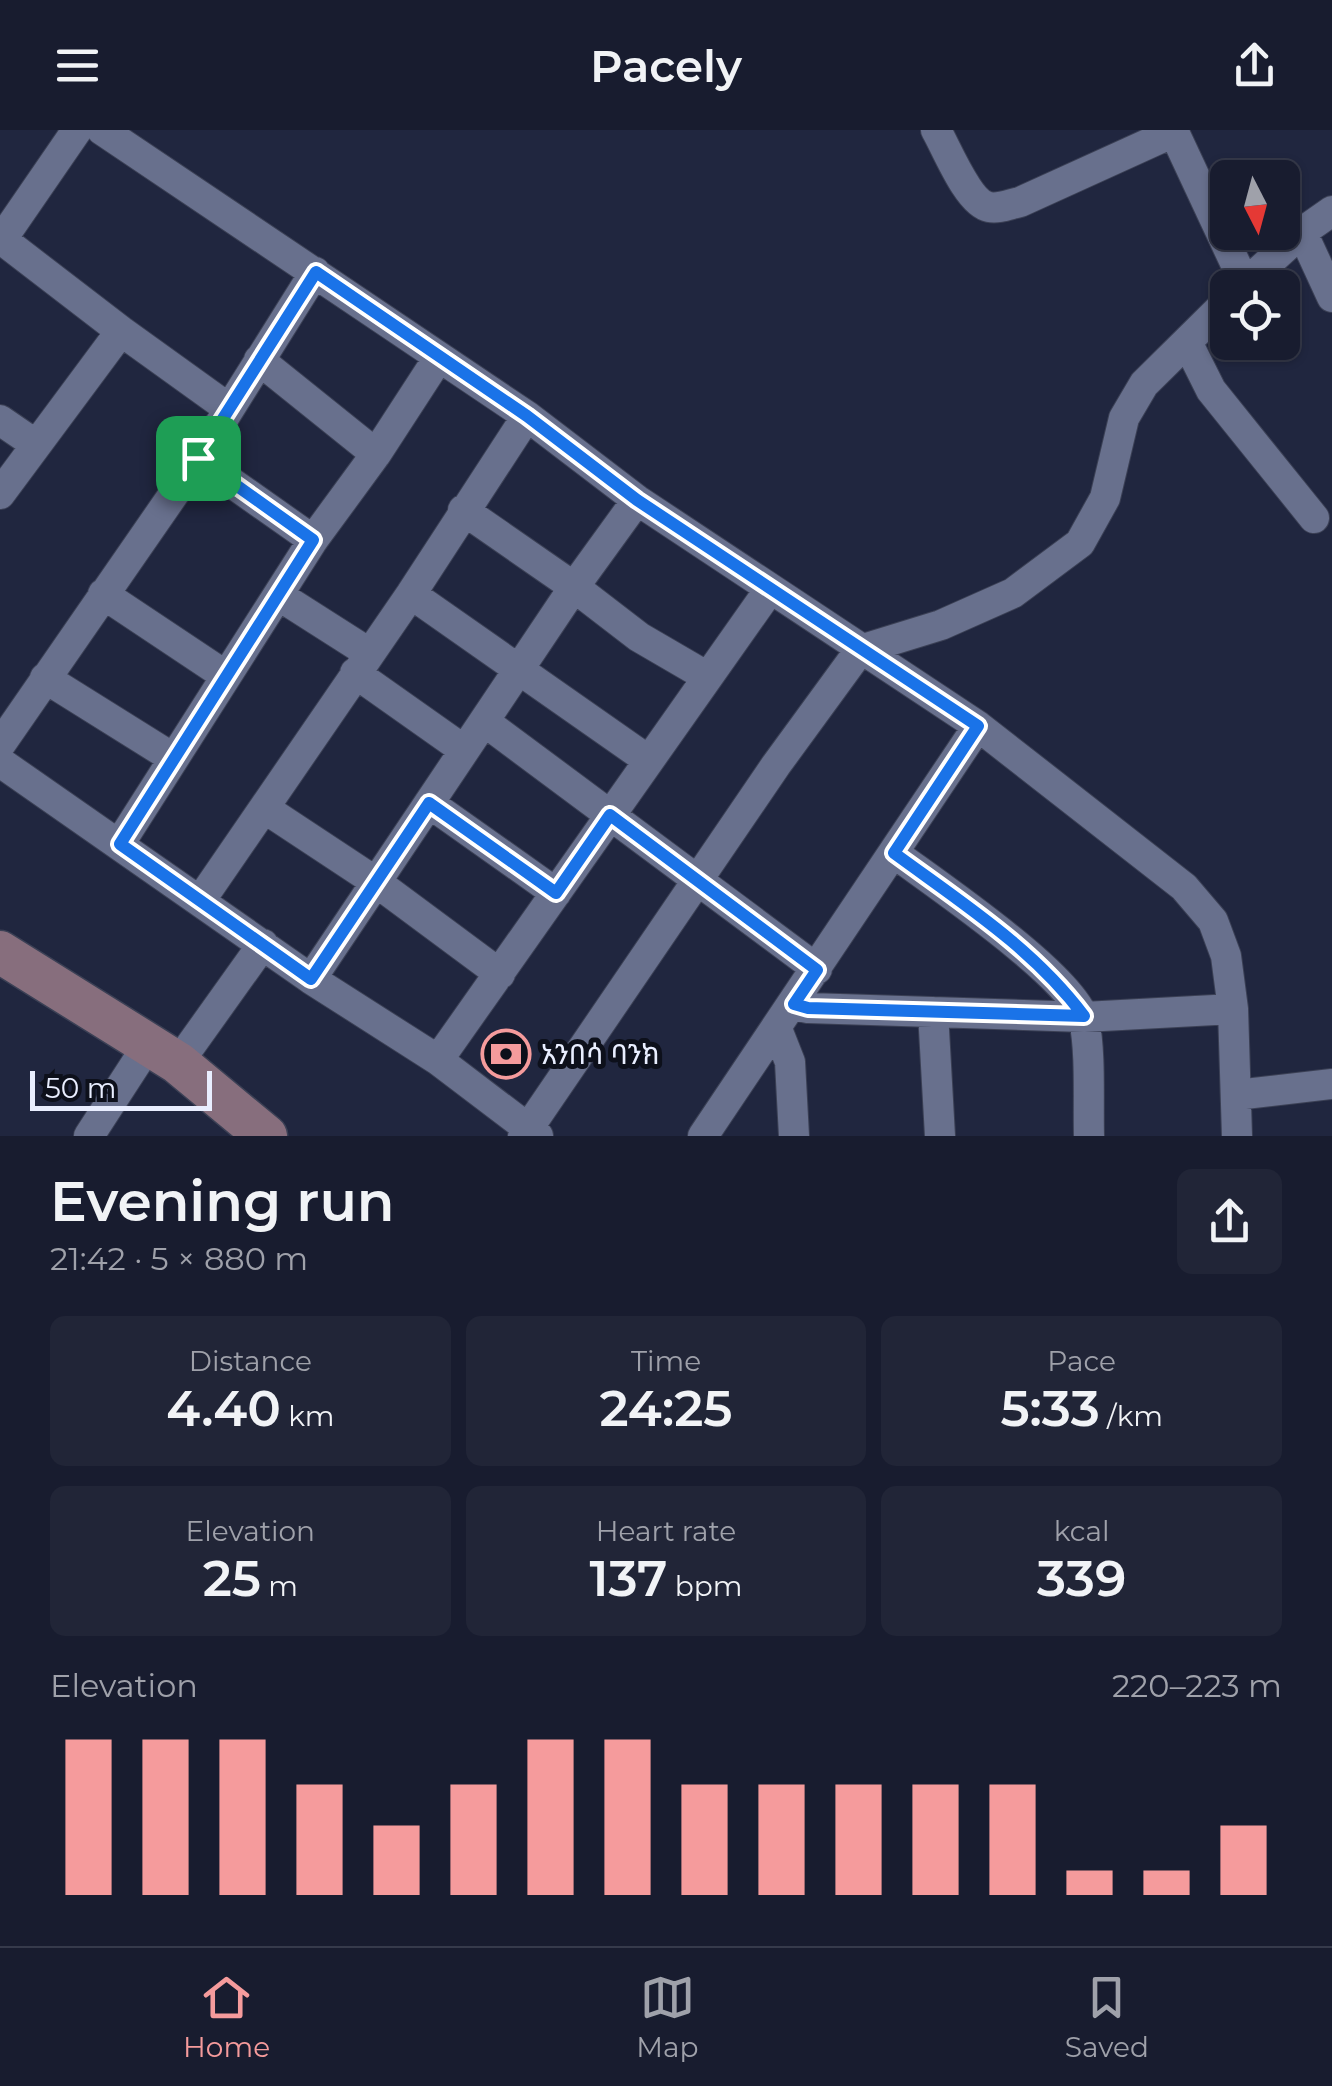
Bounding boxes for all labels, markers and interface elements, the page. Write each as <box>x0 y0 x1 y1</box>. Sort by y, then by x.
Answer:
icon: menu <box>50 38 105 93</box>
text: Pacely <box>590 38 742 93</box>
icon: share <box>1227 38 1282 93</box>
north arrow <box>1210 160 1300 250</box>
map controls <box>1210 160 1300 360</box>
button: locate <box>1210 270 1300 360</box>
pin <box>156 416 241 501</box>
icon: arrive <box>171 431 226 486</box>
bank icon: አንበሳ ባንክ <box>480 1028 532 1080</box>
place label: አንበሳ ባንክ <box>541 1037 660 1071</box>
scale bar <box>30 1066 212 1110</box>
text: 50 m <box>45 1071 116 1105</box>
text: Evening run <box>50 1168 395 1235</box>
button: share <box>1177 1169 1282 1274</box>
text: 21:42 · 5 × 880 m <box>50 1239 308 1278</box>
text: Distance <box>189 1344 312 1378</box>
text: Time <box>631 1344 701 1378</box>
text: Pace <box>1047 1344 1116 1378</box>
text: 4.40 <box>166 1378 281 1439</box>
text: 24:25 <box>599 1378 733 1439</box>
text: 5:33 <box>1000 1378 1100 1439</box>
text: km <box>281 1399 334 1433</box>
text: /km <box>1100 1399 1163 1433</box>
text: Elevation <box>186 1514 315 1548</box>
text: Heart rate <box>596 1514 736 1548</box>
text: kcal <box>1054 1514 1110 1548</box>
text: 25 <box>203 1548 261 1609</box>
text: 137 <box>589 1548 668 1609</box>
text: 339 <box>1037 1548 1126 1609</box>
text: m <box>261 1569 298 1603</box>
text: bpm <box>668 1569 743 1603</box>
text: Elevation <box>50 1666 198 1705</box>
text: 220–223 m <box>1112 1666 1282 1705</box>
tab: Home <box>183 1970 270 2064</box>
tab: Map <box>636 1970 699 2064</box>
tab: Saved <box>1065 1970 1149 2064</box>

